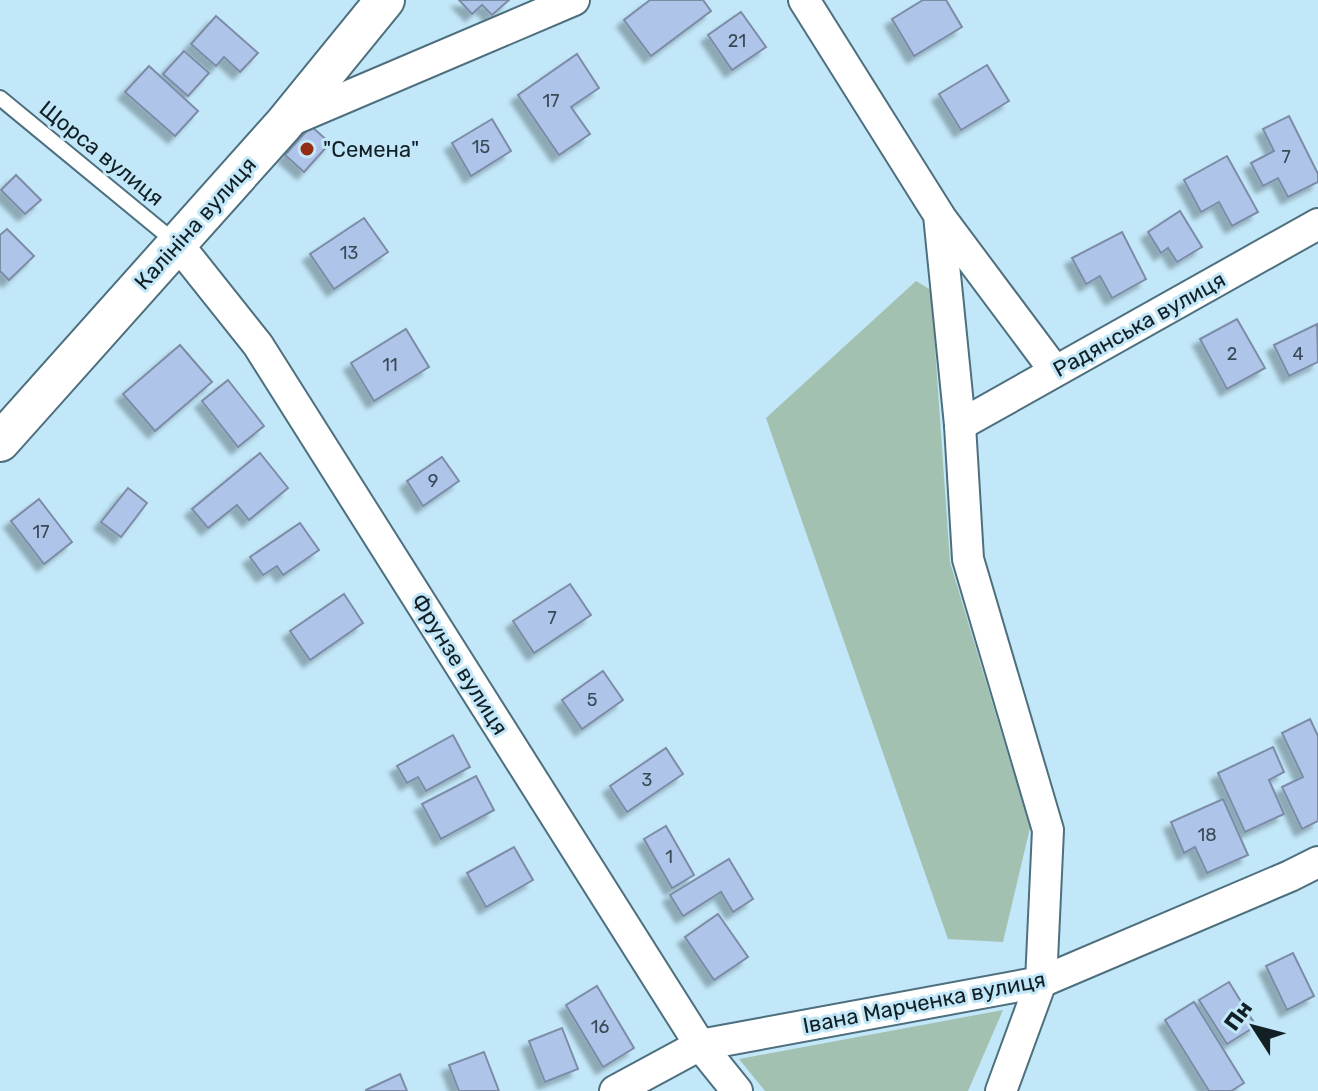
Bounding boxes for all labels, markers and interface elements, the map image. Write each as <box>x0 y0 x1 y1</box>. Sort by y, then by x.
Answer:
house number: 21 <box>728 30 746 52</box>
house number: 17 <box>543 90 559 112</box>
street label: Щорса вулиця <box>34 95 169 212</box>
place label: "Семена" <box>323 136 419 163</box>
house number: 15 <box>472 136 490 158</box>
marker: "Семена" <box>298 140 316 158</box>
house number: 7 <box>1281 146 1291 168</box>
street label: Калініна вулиця <box>129 151 262 295</box>
house number: 13 <box>340 242 358 264</box>
street label: Радянська вулиця <box>1048 266 1230 383</box>
house number: 2 <box>1227 343 1237 365</box>
house number: 4 <box>1292 343 1304 365</box>
house number: 11 <box>382 354 398 376</box>
house number: 9 <box>428 470 438 492</box>
house number: 17 <box>33 521 49 543</box>
street label: Фрунзе вулиця <box>405 589 514 740</box>
house number: 7 <box>547 607 557 629</box>
house number: 5 <box>587 689 597 711</box>
house number: 3 <box>642 769 652 791</box>
house number: 18 <box>1197 824 1217 846</box>
house number: 1 <box>665 846 673 868</box>
street label: Івана Марченка вулиця <box>800 966 1048 1039</box>
north arrow <box>1214 987 1294 1067</box>
text: Пн <box>1218 995 1258 1036</box>
house number: 16 <box>591 1016 609 1038</box>

